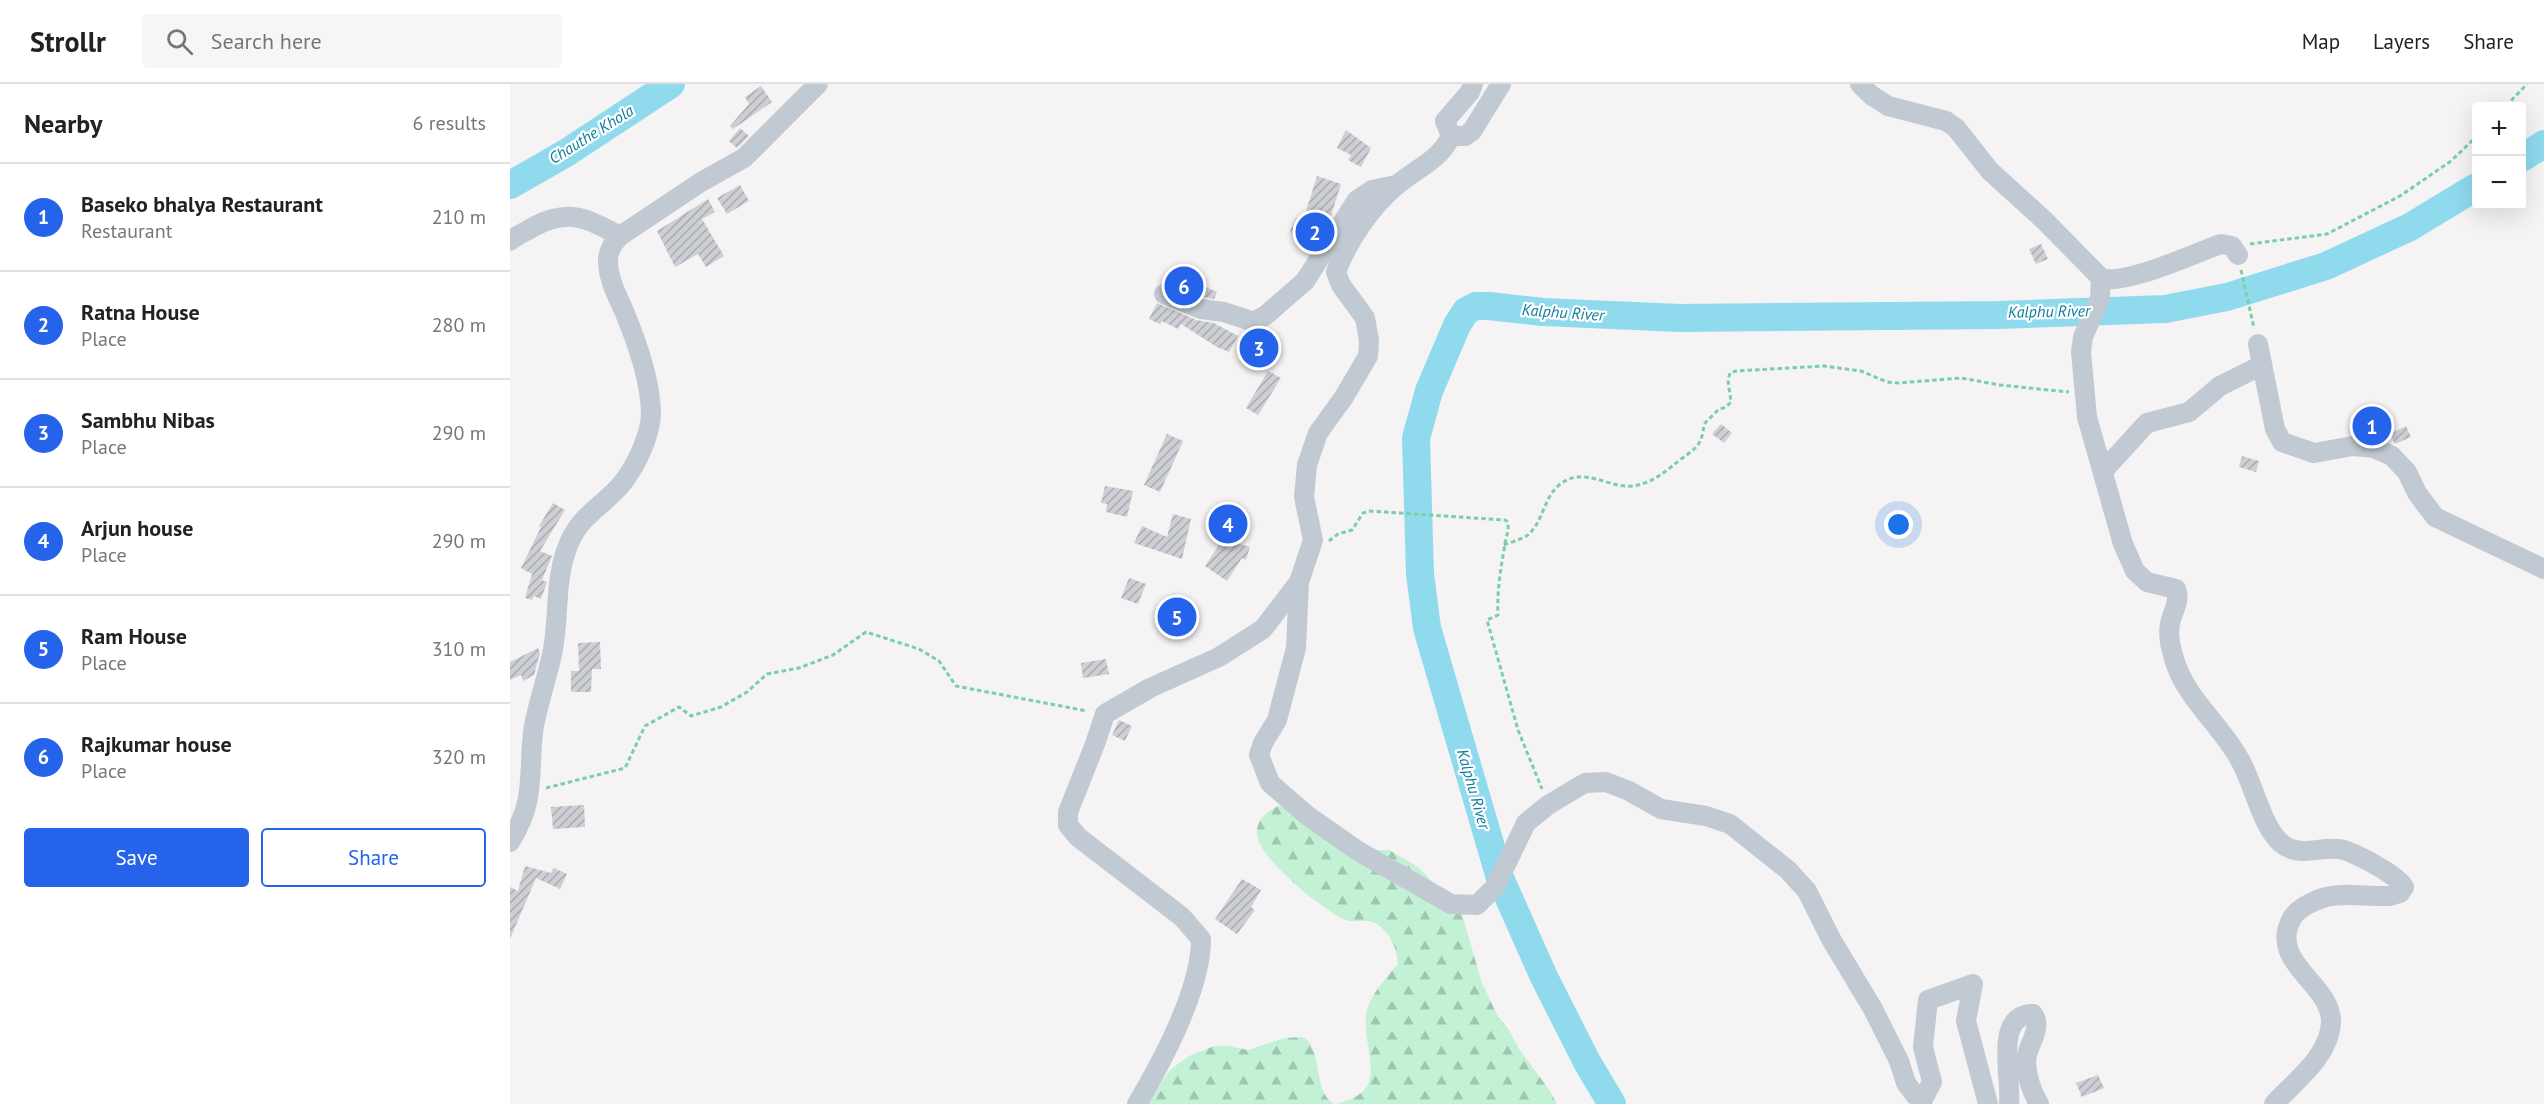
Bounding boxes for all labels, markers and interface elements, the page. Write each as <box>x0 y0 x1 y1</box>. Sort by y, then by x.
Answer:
search box <box>142 14 562 68</box>
text: Strollr <box>30 23 106 60</box>
icon: search <box>163 25 196 58</box>
text: Search here <box>211 27 322 55</box>
text: Map <box>2302 28 2340 55</box>
text: Layers <box>2373 28 2430 55</box>
text: Share <box>2463 28 2514 55</box>
water label: Chauthe Khola <box>545 100 637 168</box>
map controls <box>2472 102 2526 210</box>
button: + <box>2472 102 2526 156</box>
text: Nearby <box>24 107 102 140</box>
text: 6 results <box>413 110 486 136</box>
button: − <box>2472 156 2526 210</box>
text: Baseko bhalya Restaurant <box>81 190 323 218</box>
text: 1 <box>38 204 49 230</box>
text: 210 m <box>432 204 486 230</box>
pin: 2 <box>1296 210 1334 254</box>
text: Restaurant <box>81 218 172 244</box>
pin: 6 <box>1164 264 1204 308</box>
text: Ratna House <box>81 298 200 326</box>
water label: Kalphu River <box>1521 299 1607 325</box>
water label: Kalphu River <box>2008 300 2092 322</box>
text: 2 <box>38 312 49 338</box>
text: 280 m <box>432 312 486 338</box>
text: Place <box>81 326 127 352</box>
pin: 3 <box>1240 326 1278 370</box>
pin: 1 <box>2352 404 2392 448</box>
text: Sambhu Nibas <box>81 406 215 434</box>
text: 3 <box>38 420 49 446</box>
text: 290 m <box>432 420 486 446</box>
text: Place <box>81 434 127 460</box>
pin: 4 <box>1208 502 1248 546</box>
your location <box>1884 510 1913 539</box>
text: Arjun house <box>81 514 193 542</box>
text: 4 <box>38 528 49 554</box>
text: 290 m <box>432 528 486 554</box>
text: Place <box>81 542 127 568</box>
pin: 5 <box>1158 594 1196 640</box>
text: Ram House <box>81 622 187 650</box>
text: 5 <box>38 636 49 662</box>
text: 310 m <box>432 636 486 662</box>
text: Place <box>81 650 127 676</box>
text: Rajkumar house <box>81 730 232 758</box>
text: 6 <box>38 744 49 770</box>
text: 320 m <box>432 744 486 770</box>
water label: Kalphu River <box>1453 747 1495 833</box>
text: Place <box>81 758 127 784</box>
button: Save <box>24 828 249 887</box>
button: Share <box>261 828 486 887</box>

